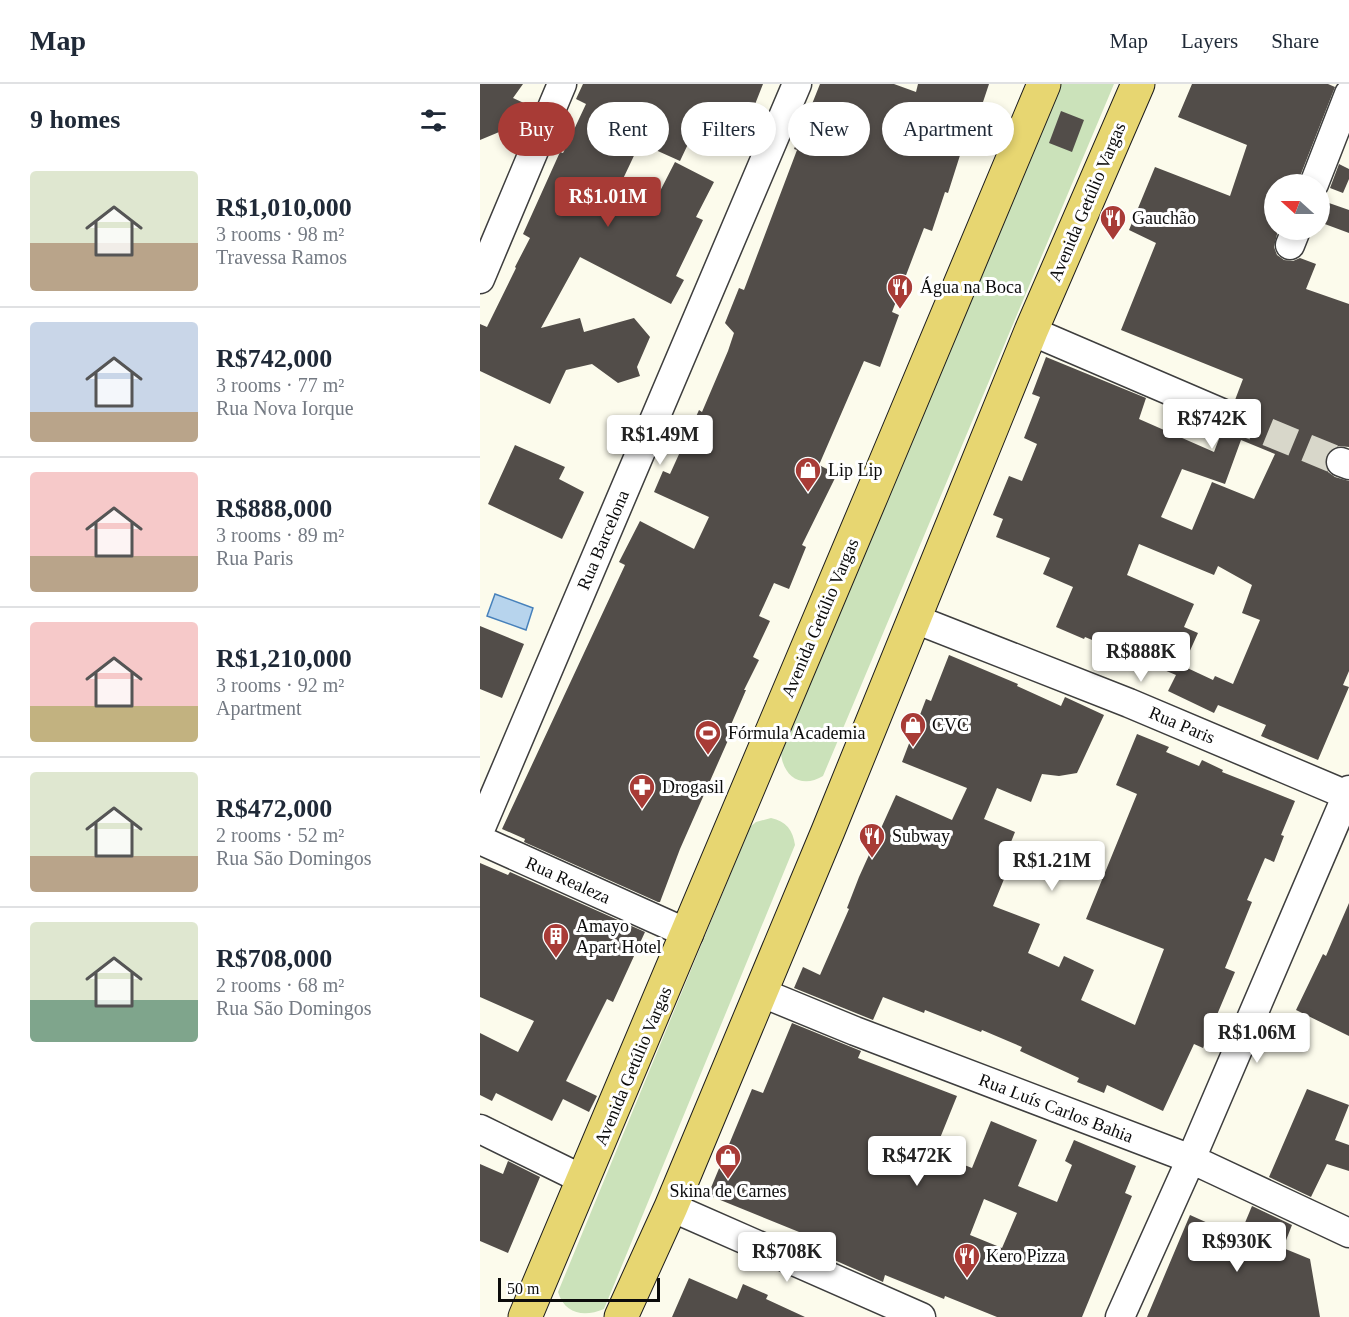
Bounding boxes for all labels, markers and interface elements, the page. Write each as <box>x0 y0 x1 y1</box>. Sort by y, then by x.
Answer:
text: Map <box>30 25 86 56</box>
text: Map <box>1110 29 1148 53</box>
text: Layers <box>1181 29 1238 53</box>
text: Share <box>1271 29 1319 53</box>
chip: Buy <box>498 102 575 156</box>
chip: Rent <box>587 102 669 156</box>
chip: Filters <box>681 102 776 156</box>
chip: New <box>788 102 870 156</box>
chip: Apartment <box>882 102 1014 156</box>
icon: filters <box>417 104 450 137</box>
text: 9 homes <box>30 105 120 134</box>
street label: Avenida Getúlio Vargas <box>1044 119 1130 285</box>
north arrow <box>1264 174 1330 240</box>
map controls <box>1264 174 1330 240</box>
pin: R$1.01M <box>553 177 663 228</box>
text: R$1.01M <box>569 185 647 207</box>
text: R$1,010,000 <box>216 193 352 222</box>
icon: home <box>78 195 150 267</box>
restaurant icon: Gauchão <box>1098 203 1128 241</box>
place label: Gauchão <box>1132 208 1196 228</box>
text: 3 rooms · 98 m² <box>216 223 344 245</box>
text: Travessa Ramos <box>216 246 347 268</box>
restaurant icon: Água na Boca <box>885 272 915 310</box>
place label: Água na Boca <box>920 276 1022 297</box>
text: R$742,000 <box>216 344 332 373</box>
icon: home <box>78 346 150 418</box>
text: 3 rooms · 77 m² <box>216 374 344 396</box>
text: Rua Nova Iorque <box>216 397 354 419</box>
pin: R$742K <box>1163 399 1261 450</box>
text: R$742K <box>1177 407 1247 429</box>
pin: R$1.49M <box>605 415 715 466</box>
text: R$1.49M <box>621 423 699 445</box>
shop icon: Lip Lip <box>793 455 823 493</box>
place label: Lip Lip <box>828 460 883 480</box>
street label: Rua Barcelona <box>573 487 633 593</box>
text: R$888,000 <box>216 494 332 523</box>
icon: home <box>78 496 150 568</box>
text: 3 rooms · 89 m² <box>216 524 344 546</box>
street label: Avenida Getúlio Vargas <box>777 535 863 701</box>
text: Rua Paris <box>216 547 293 569</box>
pin: R$888K <box>1092 632 1190 683</box>
text: R$888K <box>1106 640 1176 662</box>
text: R$1,210,000 <box>216 644 352 673</box>
icon: home <box>78 646 150 718</box>
text: 3 rooms · 92 m² <box>216 674 344 696</box>
text: Apartment <box>216 697 302 719</box>
street label: Rua Paris <box>1146 702 1218 748</box>
shop icon: CVC <box>898 710 928 748</box>
place label: CVC <box>932 715 969 735</box>
sports icon: Fórmula Academia <box>693 718 723 756</box>
place label: Fórmula Academia <box>728 723 865 743</box>
pharmacy icon: Drogasil <box>627 772 657 810</box>
place label: Drogasil <box>662 777 724 797</box>
text: R$472,000 <box>216 794 332 823</box>
icon: home <box>78 796 150 868</box>
restaurant icon: Subway <box>857 821 887 859</box>
text: 2 rooms · 52 m² <box>216 824 344 846</box>
place label: Subway <box>892 826 950 846</box>
pin: R$1.21M <box>997 841 1107 892</box>
text: Rua São Domingos <box>216 847 372 869</box>
text: R$1.21M <box>1013 849 1091 871</box>
street label: Rua Realeza <box>523 852 613 908</box>
place label: Amayo Apart Hotel <box>576 916 661 957</box>
building icon: Amayo Apart Hotel <box>541 921 571 959</box>
text: R$708,000 <box>216 944 332 973</box>
icon: home <box>78 946 150 1018</box>
text: 2 rooms · 68 m² <box>216 974 344 996</box>
street label: Avenida Getúlio Vargas <box>590 983 676 1149</box>
text: Rua São Domingos <box>216 997 372 1019</box>
pin: R$1.06M <box>1202 1013 1312 1064</box>
text: R$1.06M <box>1218 1021 1296 1043</box>
street label: Rua Luís Carlos Bahia <box>976 1069 1136 1147</box>
pin: R$472K <box>868 1136 966 1187</box>
shop icon: Skina de Carnes <box>713 1142 743 1180</box>
text: R$472K <box>882 1144 952 1166</box>
place label: Skina de Carnes <box>670 1181 786 1201</box>
pin: R$930K <box>1188 1222 1286 1273</box>
text: R$930K <box>1202 1230 1272 1252</box>
pin: R$708K <box>738 1232 836 1283</box>
text: R$708K <box>752 1240 822 1262</box>
restaurant icon: Kero Pizza <box>952 1241 982 1279</box>
place label: Kero Pizza <box>986 1246 1065 1266</box>
scale bar <box>498 1275 660 1302</box>
text: 50 m <box>507 1280 539 1297</box>

